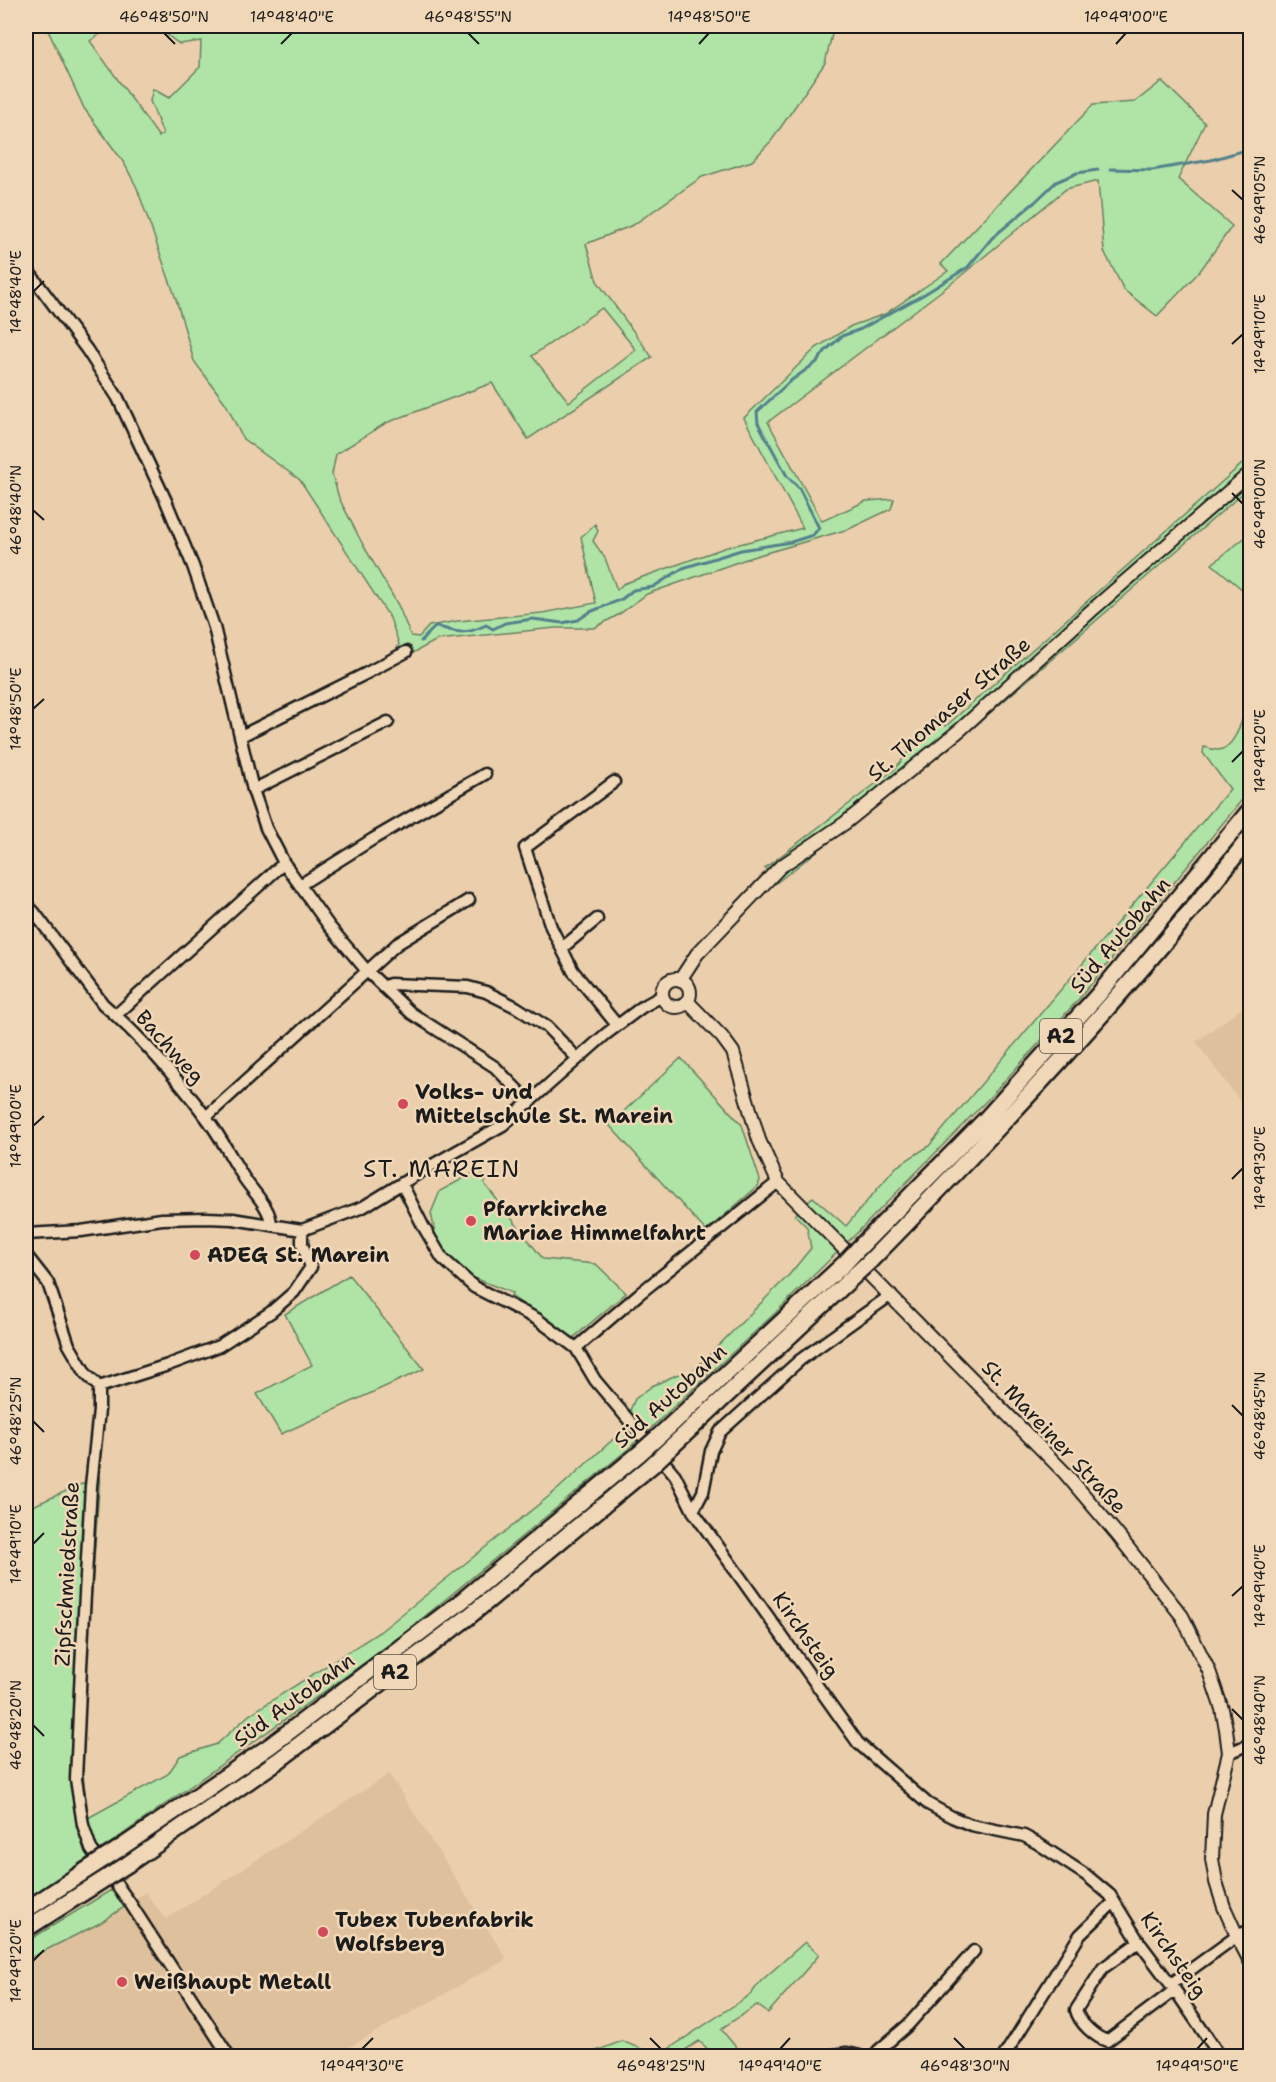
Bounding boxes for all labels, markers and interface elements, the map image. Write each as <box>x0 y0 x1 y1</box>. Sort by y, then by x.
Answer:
text: 46°48'50"N <box>119 7 209 27</box>
text: 14°48'40"E <box>250 7 334 27</box>
text: 46°48'55"N <box>424 7 512 27</box>
text: 14°48'50"E <box>667 7 751 27</box>
text: 14°49'00"E <box>1084 7 1168 27</box>
text: 46°49'05"N <box>1250 156 1270 245</box>
text: 14°48'40"E <box>6 250 26 334</box>
text: 14°49'10"E <box>1250 294 1270 374</box>
text: 46°49'00"N <box>1250 459 1270 549</box>
text: 46°48'40"N <box>6 465 26 555</box>
street label: St. Thomaser Straße <box>861 630 1037 788</box>
text: 14°48'50"E <box>6 667 26 751</box>
text: 14°49'20"E <box>1250 709 1270 793</box>
street label: Süd Autobahn <box>1063 871 1177 999</box>
street label: Bachweg <box>129 1004 211 1090</box>
road number: A2 <box>1040 1019 1082 1053</box>
place label: Volks- und Mittelschule St. Marein <box>415 1078 673 1130</box>
text: 14°49'00"E <box>6 1084 26 1168</box>
marker: Volks- und Mittelschule St. Marein <box>396 1097 410 1111</box>
text: 14°49'30"E <box>1250 1126 1270 1210</box>
district label: ST. MAREIN <box>363 1153 521 1185</box>
place label: Pfarrkirche Mariae Himmelfahrt <box>483 1195 706 1247</box>
marker: Pfarrkirche Mariae Himmelfahrt <box>464 1214 478 1228</box>
place label: ADEG St. Marein <box>207 1241 390 1269</box>
marker: ADEG St. Marein <box>188 1248 202 1262</box>
street label: Süd Autobahn <box>607 1338 733 1454</box>
street label: St. Mareiner Straße <box>975 1354 1133 1520</box>
text: 46°48'45"N <box>1250 1372 1270 1460</box>
text: 46°48'25"N <box>6 1376 26 1466</box>
street label: Zipfschmiedstraße <box>48 1481 86 1667</box>
text: 14°49'10"E <box>6 1504 26 1584</box>
text: 14°49'40"E <box>1250 1544 1270 1628</box>
street label: Kirchsteig <box>766 1586 846 1684</box>
street label: Süd Autobahn <box>228 1646 360 1753</box>
road number: A2 <box>374 1655 416 1689</box>
text: 46°48'40"N <box>1250 1675 1270 1765</box>
text: 46°48'20"N <box>6 1680 26 1770</box>
place label: Tubex Tubenfabrik Wolfsberg <box>335 1906 534 1958</box>
street label: Kirchsteig <box>1134 1906 1214 2004</box>
text: 14°49'20"E <box>6 1919 26 2003</box>
marker: Tubex Tubenfabrik Wolfsberg <box>316 1925 330 1939</box>
place label: Weißhaupt Metall <box>134 1968 331 1996</box>
marker: Weißhaupt Metall <box>115 1975 129 1989</box>
text: 14°49'30"E <box>320 2056 404 2076</box>
text: 46°48'25"N <box>616 2056 706 2076</box>
text: 14°49'40"E <box>738 2056 822 2076</box>
text: 46°48'30"N <box>920 2056 1010 2076</box>
text: 14°49'50"E <box>1155 2056 1239 2076</box>

